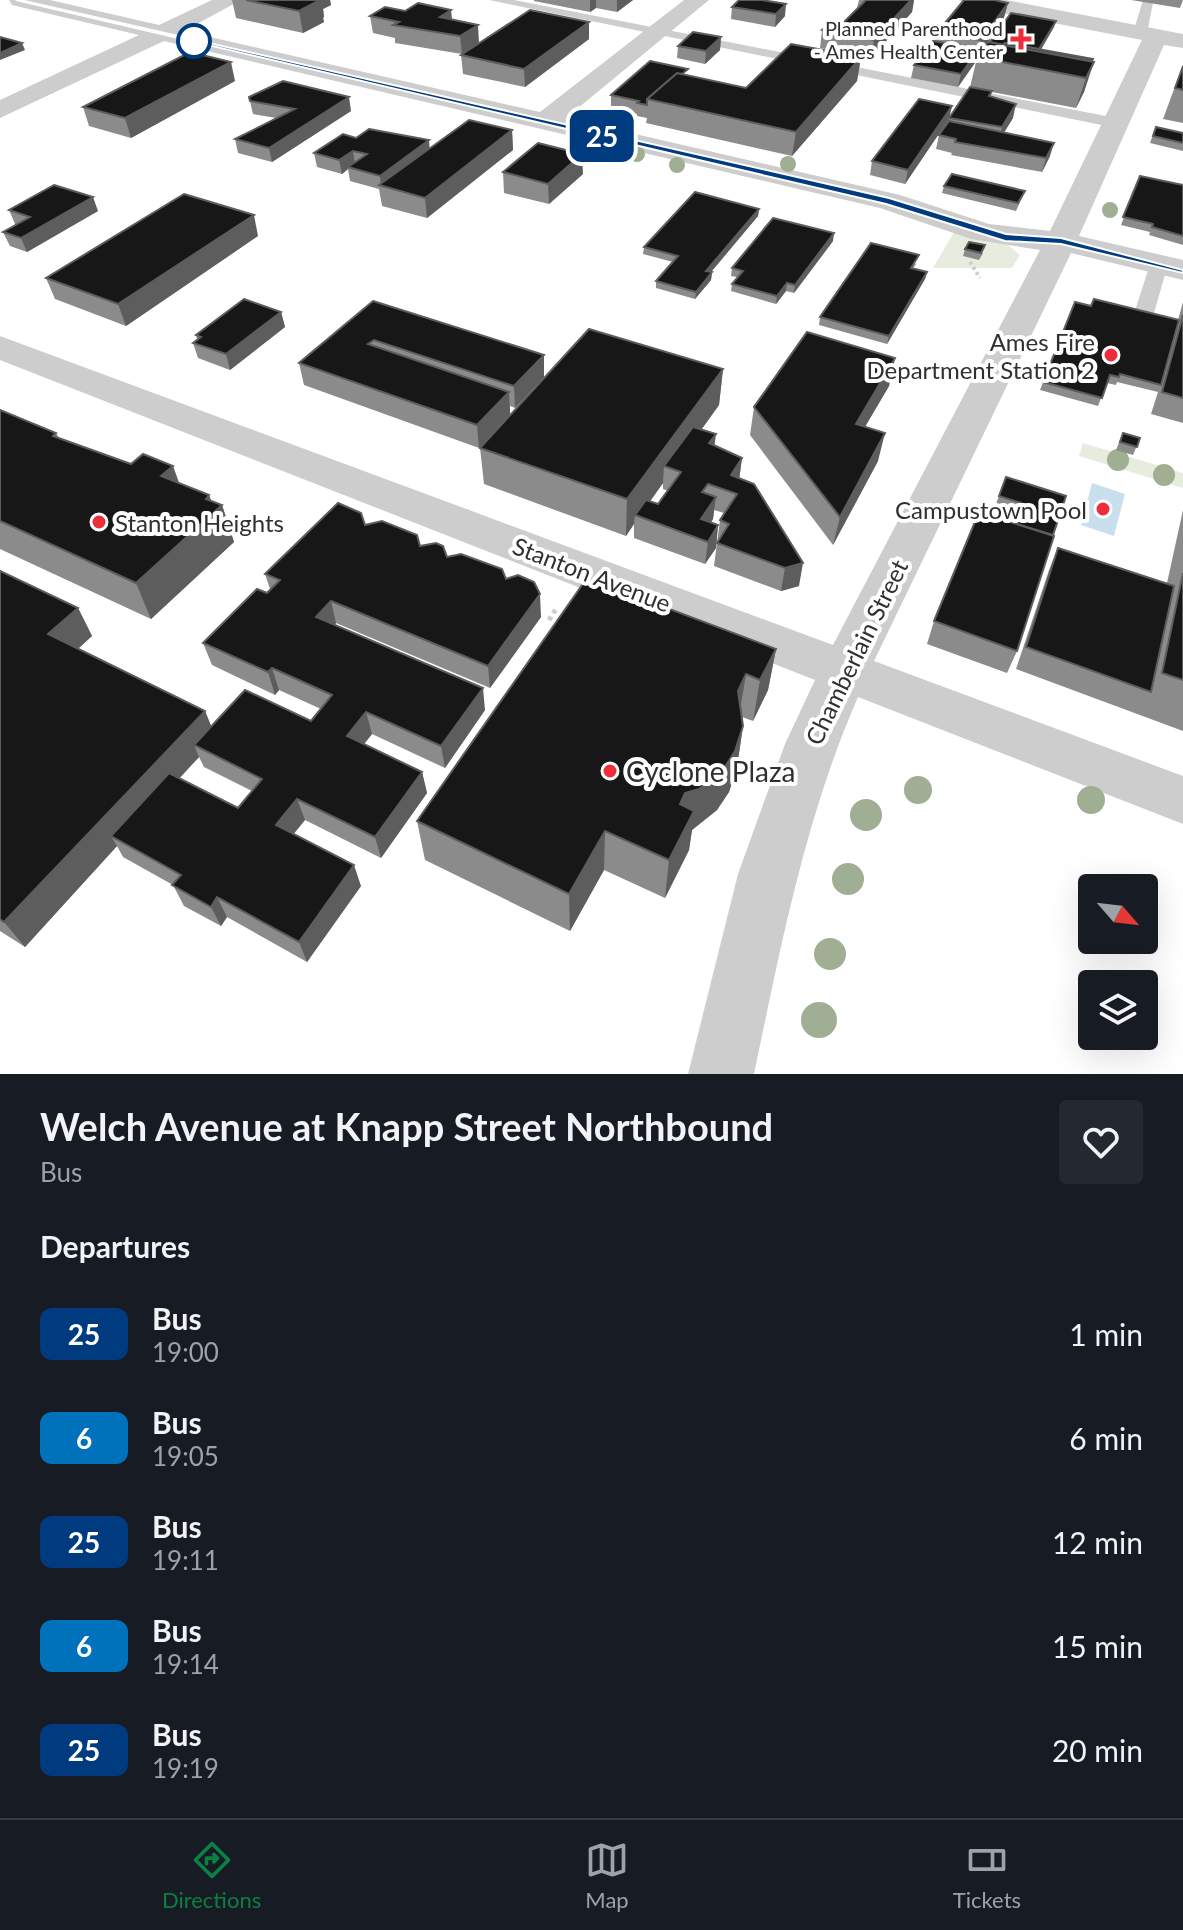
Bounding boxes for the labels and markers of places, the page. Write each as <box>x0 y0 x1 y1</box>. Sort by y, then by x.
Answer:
place label: Planned Parenthood - Ames Health Center <box>814 16 1004 63</box>
unlabelled marker <box>177 24 211 58</box>
marker: Planned Parenthood - Ames Health Center <box>1010 28 1032 50</box>
place label: Ames Fire Department Station 2 <box>866 327 1095 384</box>
marker: Ames Fire Department Station 2 <box>1102 346 1120 364</box>
place label: Campustown Pool <box>895 495 1087 524</box>
marker: Campustown Pool <box>1094 500 1112 518</box>
place label: Stanton Heights <box>115 508 284 537</box>
marker: Stanton Heights <box>90 513 108 531</box>
place label: Cyclone Plaza <box>626 754 796 788</box>
marker: Cyclone Plaza <box>601 762 619 780</box>

